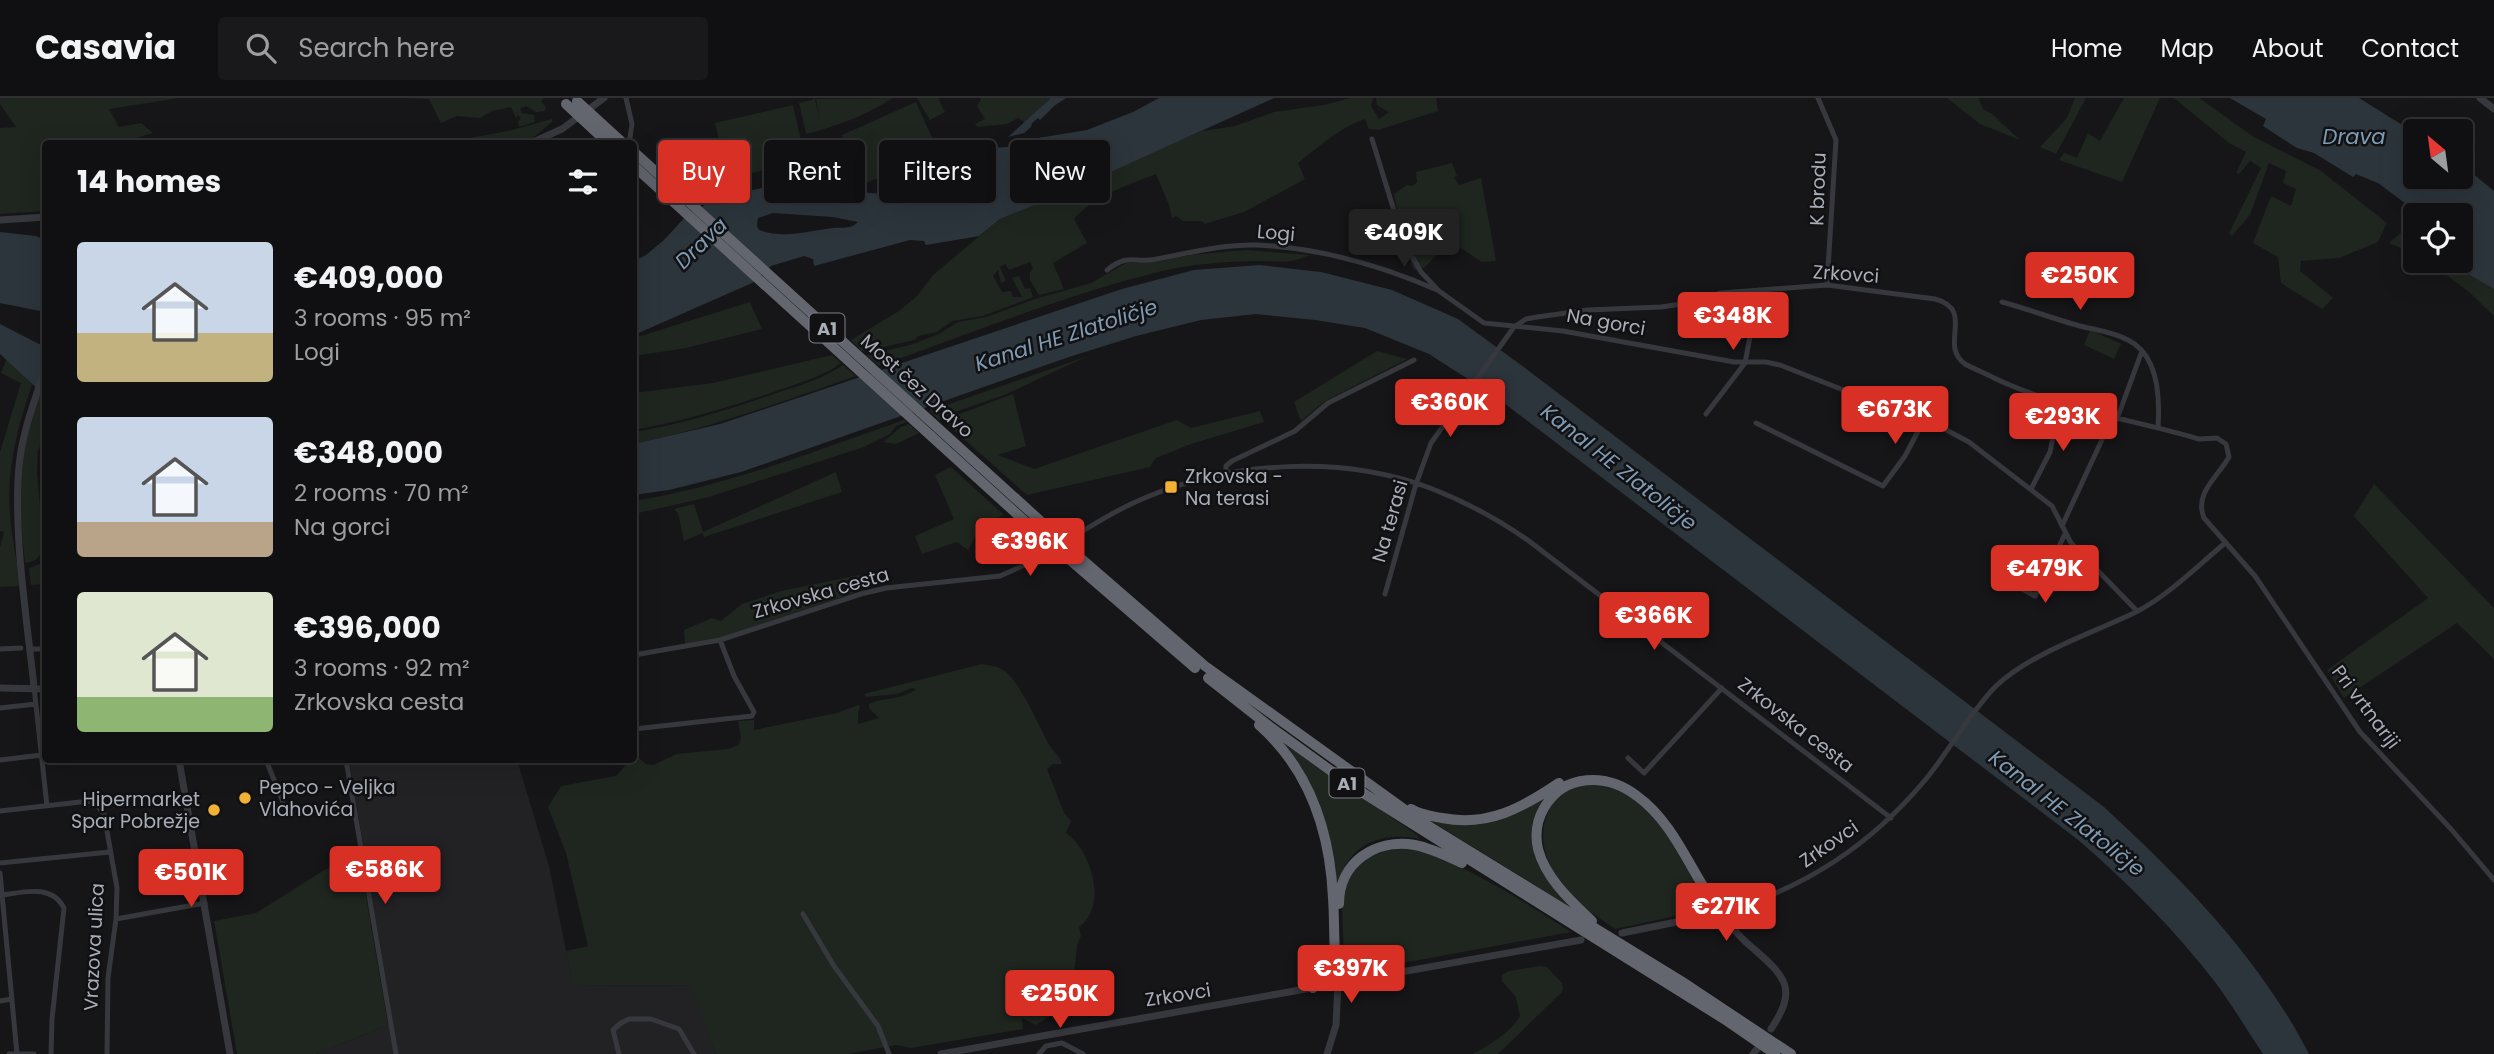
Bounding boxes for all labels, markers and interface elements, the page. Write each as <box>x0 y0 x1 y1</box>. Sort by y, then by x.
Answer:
search box <box>218 17 708 80</box>
text: Casavia <box>35 24 176 71</box>
icon: search <box>242 29 280 67</box>
text: Search here <box>298 30 455 66</box>
text: Home <box>2051 32 2123 65</box>
text: Map <box>2161 32 2214 65</box>
text: About <box>2252 32 2323 65</box>
text: Contact <box>2361 32 2459 65</box>
north arrow <box>2403 119 2473 189</box>
map controls <box>2403 119 2473 273</box>
water label: Drava <box>2323 122 2385 151</box>
chip: Buy <box>658 140 750 203</box>
chip: Rent <box>764 140 865 203</box>
chip: Filters <box>879 140 996 203</box>
chip: New <box>1010 140 1110 203</box>
street label: K brodu <box>1803 152 1833 226</box>
text: 14 homes <box>77 160 221 203</box>
icon: filters <box>564 163 602 201</box>
button: locate <box>2403 203 2473 273</box>
pin: €409K <box>1355 209 1453 269</box>
water label: Drava <box>668 211 734 275</box>
text: €409K <box>1364 216 1444 248</box>
street label: Logi <box>1256 218 1296 248</box>
pin: €250K <box>2031 252 2129 312</box>
text: €409,000 <box>294 256 444 299</box>
street label: Zrkovci <box>1812 258 1880 290</box>
text: €250K <box>2041 259 2119 291</box>
icon: home <box>133 270 217 354</box>
water label: Kanal HE Zlatoličje <box>971 292 1161 378</box>
pin: €348K <box>1684 292 1782 352</box>
text: €348K <box>1694 299 1772 331</box>
text: 3 rooms · 95 m² <box>294 302 471 334</box>
street label: Na gorci <box>1564 302 1648 342</box>
road number: A1 <box>810 313 844 342</box>
street label: Most čez Dravo <box>855 328 979 444</box>
text: Logi <box>294 336 340 368</box>
pin: €360K <box>1401 380 1499 439</box>
text: €360K <box>1411 386 1489 418</box>
pin: €673K <box>1846 386 1944 446</box>
text: €673K <box>1857 393 1933 425</box>
pin: €293K <box>2014 394 2112 453</box>
water label: Kanal HE Zlatoličje <box>1535 397 1703 537</box>
text: €293K <box>2025 400 2101 432</box>
text: €348,000 <box>294 431 443 474</box>
icon: home <box>133 445 217 529</box>
place label: Zrkovska - Na terasi <box>1185 463 1283 512</box>
text: 2 rooms · 70 m² <box>294 477 469 509</box>
street label: Na terasi <box>1365 477 1415 565</box>
marker: Zrkovska - Na terasi <box>1163 479 1179 495</box>
text: Na gorci <box>294 511 390 543</box>
pin: €396K <box>981 518 1079 578</box>
text: €396K <box>991 525 1069 557</box>
pin: €479K <box>1996 546 2094 605</box>
text: €479K <box>2007 552 2083 584</box>
street label: Zrkovska cesta <box>750 561 892 625</box>
pin: €366K <box>1605 592 1703 652</box>
text: €366K <box>1615 599 1693 631</box>
text: €396,000 <box>294 606 441 649</box>
icon: home <box>133 620 217 704</box>
text: 3 rooms · 92 m² <box>294 652 470 684</box>
street label: Pri vrtnariji <box>2326 659 2406 755</box>
street label: Zrkovska cesta <box>1732 671 1860 779</box>
text: Zrkovska cesta <box>294 686 464 718</box>
water label: Kanal HE Zlatoličje <box>1983 743 2151 883</box>
road number: A1 <box>1330 768 1364 798</box>
place label: Pepco - Veljka Vlahovića <box>259 774 396 823</box>
place label: Hipermarket Spar Pobrežje <box>71 786 200 835</box>
marker: Pepco - Veljka Vlahovića <box>237 790 253 806</box>
marker: Hipermarket Spar Pobrežje <box>206 802 222 818</box>
street label: Zrkovci <box>1794 814 1864 874</box>
pin: €586K <box>336 846 434 906</box>
pin: €501K <box>142 850 240 909</box>
text: €586K <box>346 853 424 885</box>
text: €501K <box>155 856 227 888</box>
street label: Vrazova ulica <box>77 882 111 1012</box>
pin: €271K <box>1677 884 1775 943</box>
text: €271K <box>1692 890 1760 922</box>
pin: €397K <box>1302 946 1400 1005</box>
text: €397K <box>1314 952 1388 984</box>
pin: €250K <box>1011 970 1109 1030</box>
street label: Zrkovci <box>1143 976 1213 1014</box>
text: €250K <box>1021 977 1099 1009</box>

